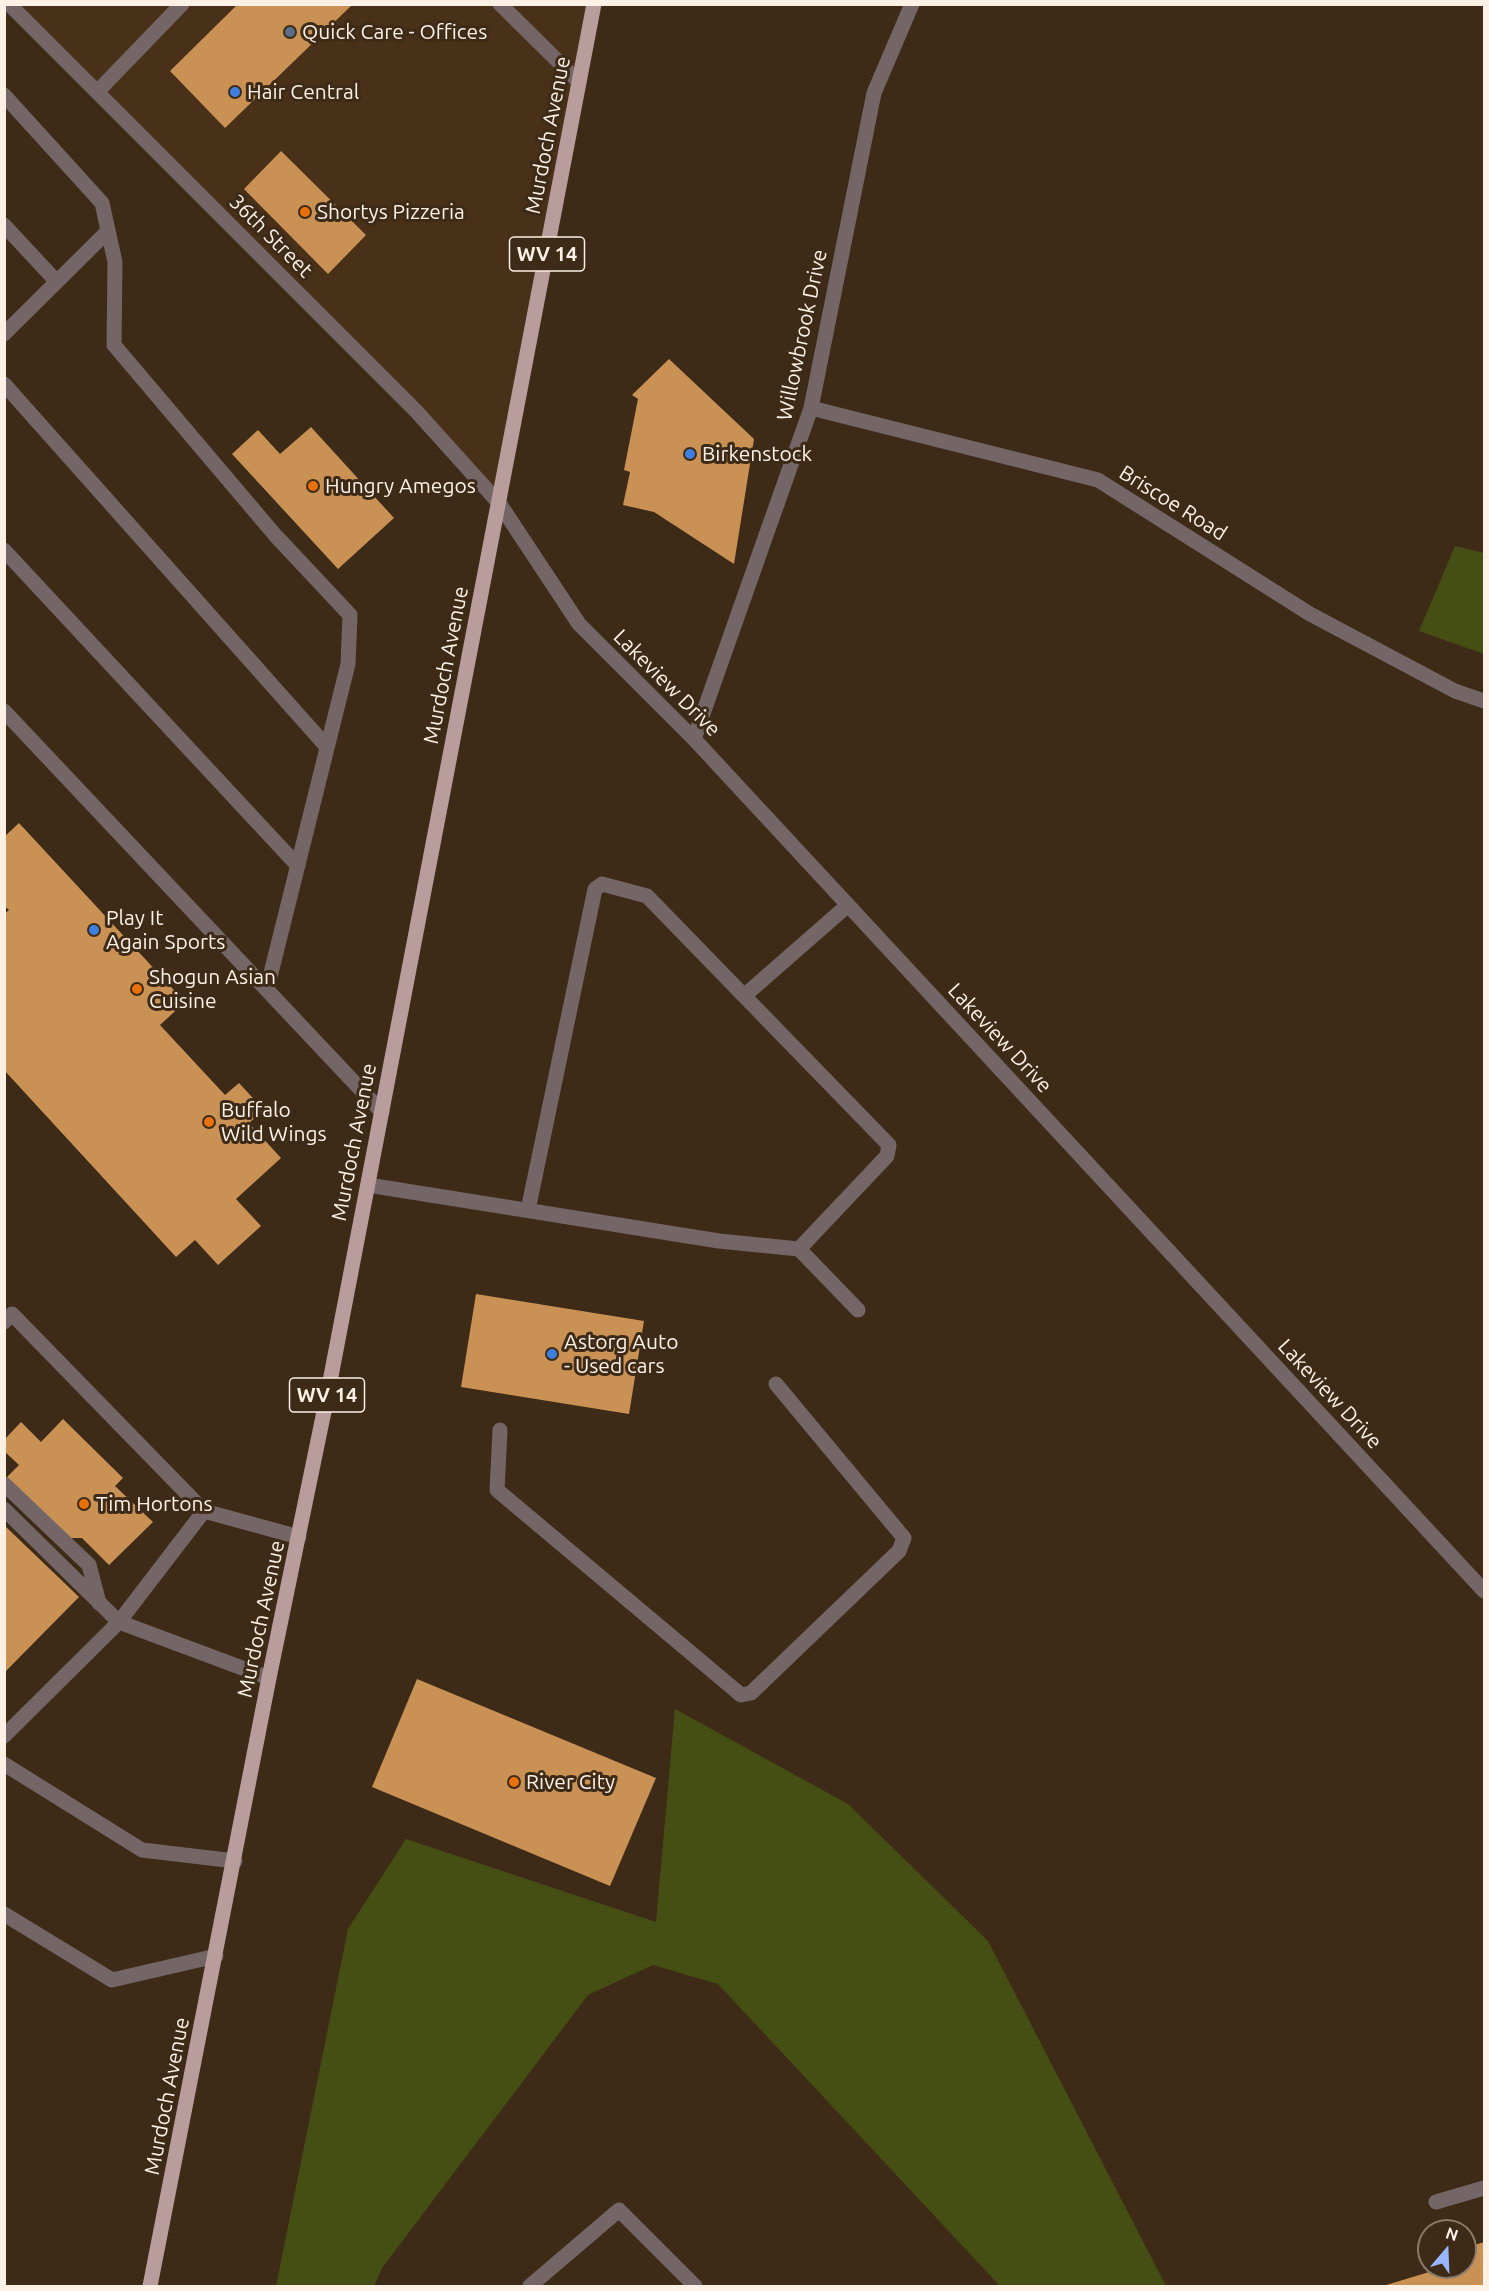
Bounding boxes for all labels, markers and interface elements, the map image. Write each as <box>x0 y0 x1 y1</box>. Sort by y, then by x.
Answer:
place label: Quick Care - Offices <box>302 19 487 45</box>
marker: Quick Care - Offices <box>283 25 297 39</box>
street label: Murdoch Avenue <box>520 54 576 216</box>
place label: Hair Central <box>247 79 359 105</box>
marker: Hair Central <box>228 85 242 99</box>
street label: 36th Street <box>224 189 318 283</box>
place label: Shortys Pizzeria <box>317 199 465 225</box>
marker: Shortys Pizzeria <box>298 205 312 219</box>
road number: WV 14 <box>510 237 584 271</box>
street label: Willowbrook Drive <box>772 247 832 423</box>
place label: Birkenstock <box>702 441 812 467</box>
marker: Birkenstock <box>683 447 697 461</box>
street label: Briscoe Road <box>1114 460 1232 546</box>
place label: Hungry Amegos <box>325 473 476 499</box>
marker: Hungry Amegos <box>306 479 320 493</box>
street label: Murdoch Avenue <box>418 584 474 746</box>
street label: Lakeview Drive <box>608 624 726 742</box>
place label: Play It Again Sports <box>106 905 225 955</box>
marker: Play It Again Sports <box>87 923 101 937</box>
place label: Shogun Asian Cuisine <box>149 964 276 1014</box>
street label: Lakeview Drive <box>943 978 1057 1098</box>
marker: Shogun Asian Cuisine <box>130 982 144 996</box>
street label: Murdoch Avenue <box>326 1061 382 1223</box>
place label: Buffalo Wild Wings <box>221 1097 327 1147</box>
marker: Buffalo Wild Wings <box>202 1115 216 1129</box>
place label: Astorg Auto - Used cars <box>564 1329 678 1379</box>
street label: Lakeview Drive <box>1273 1334 1387 1454</box>
marker: Astorg Auto - Used cars <box>545 1347 559 1361</box>
road number: WV 14 <box>290 1378 364 1412</box>
place label: Tim Hortons <box>96 1491 213 1517</box>
marker: Tim Hortons <box>77 1497 91 1511</box>
street label: Murdoch Avenue <box>232 1538 290 1700</box>
place label: River City <box>526 1769 615 1795</box>
marker: River City <box>507 1775 521 1789</box>
street label: Murdoch Avenue <box>139 2015 195 2177</box>
north arrow <box>1417 2219 1477 2279</box>
text: N <box>1444 2223 1461 2244</box>

